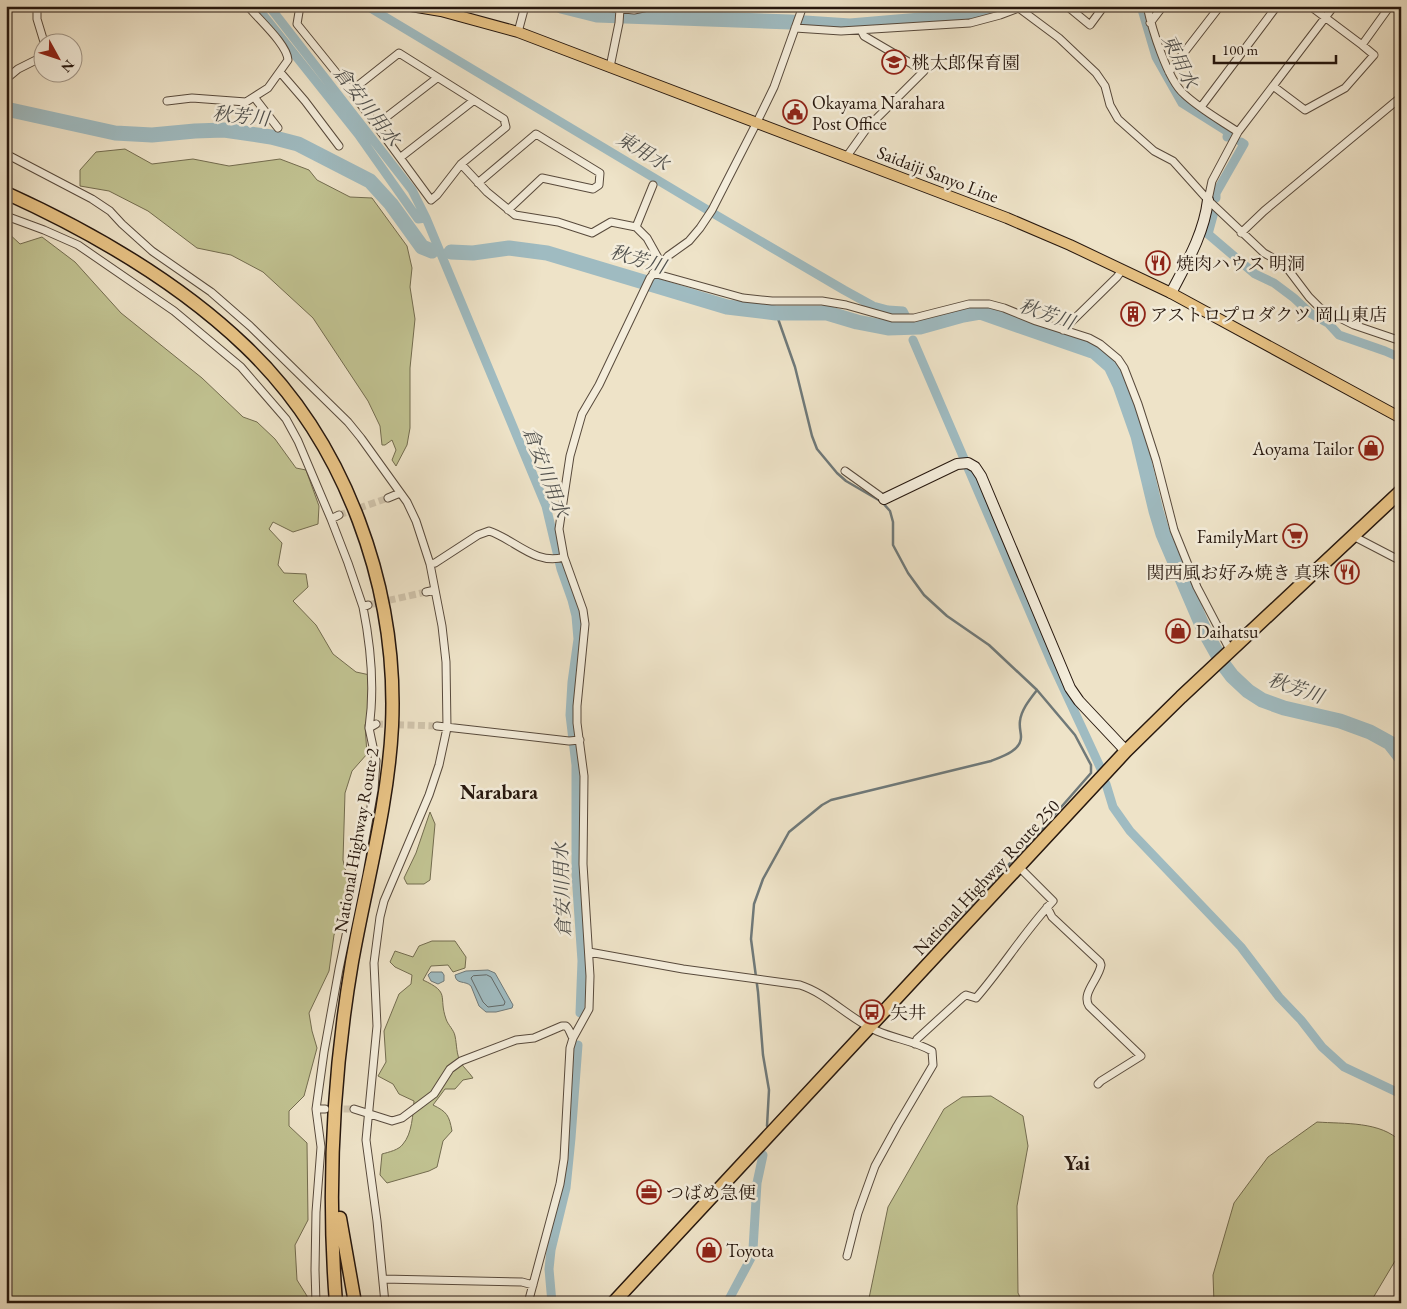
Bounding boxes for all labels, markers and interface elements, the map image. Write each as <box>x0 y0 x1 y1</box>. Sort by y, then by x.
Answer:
water label: 東用水 <box>1156 30 1205 94</box>
north arrow <box>32 32 82 82</box>
scale bar <box>1214 32 1337 64</box>
text: 100 m <box>1222 40 1259 59</box>
school or university icon: 桃太郎保育園 <box>881 49 907 75</box>
place label: 桃太郎保育園 <box>912 51 1020 74</box>
text: N <box>57 56 78 77</box>
water label: 倉安川用水 <box>328 61 407 153</box>
place label: Okayama Narahara Post Office <box>812 91 946 135</box>
public building icon: Okayama Narahara Post Office <box>782 99 808 125</box>
water label: 秋芳川 <box>211 101 273 132</box>
water label: 東用水 <box>612 126 676 177</box>
street label: Saidaiji Sanyo Line <box>874 140 1002 208</box>
water label: 秋芳川 <box>607 239 671 280</box>
restaurant icon: 焼肉ハウス 明洞 <box>1145 250 1171 276</box>
place label: 焼肉ハウス 明洞 <box>1176 252 1305 275</box>
water label: 秋芳川 <box>1016 293 1080 336</box>
building icon: アストロプロダクツ 岡山東店 <box>1120 301 1146 327</box>
place label: アストロプロダクツ 岡山東店 <box>1150 303 1387 326</box>
water label: 倉安川用水 <box>517 423 575 523</box>
shop icon: Aoyama Tailor <box>1358 435 1384 461</box>
place label: Aoyama Tailor <box>1251 437 1354 460</box>
supermarket icon: FamilyMart <box>1282 523 1308 549</box>
place label: FamilyMart <box>1197 525 1278 548</box>
restaurant icon: 関西風お好み焼き 真珠 <box>1334 559 1360 585</box>
place label: 関西風お好み焼き 真珠 <box>1146 561 1330 584</box>
shop icon: Daihatsu <box>1165 618 1191 644</box>
place label: Daihatsu <box>1196 620 1259 643</box>
water label: 秋芳川 <box>1265 667 1329 710</box>
street label: National Highway Route 2 <box>328 745 384 934</box>
district label: Narabara <box>460 779 538 805</box>
street label: National Highway Route 250 <box>908 794 1064 960</box>
water label: 倉安川用水 <box>548 840 576 938</box>
bus stop icon: 矢井 <box>859 999 885 1025</box>
place label: 矢井 <box>890 1001 926 1024</box>
district label: Yai <box>1064 1150 1090 1176</box>
office icon: つばめ急便 <box>636 1179 662 1205</box>
place label: つばめ急便 <box>666 1181 756 1204</box>
shop icon: Toyota <box>696 1237 722 1263</box>
place label: Toyota <box>726 1239 775 1262</box>

